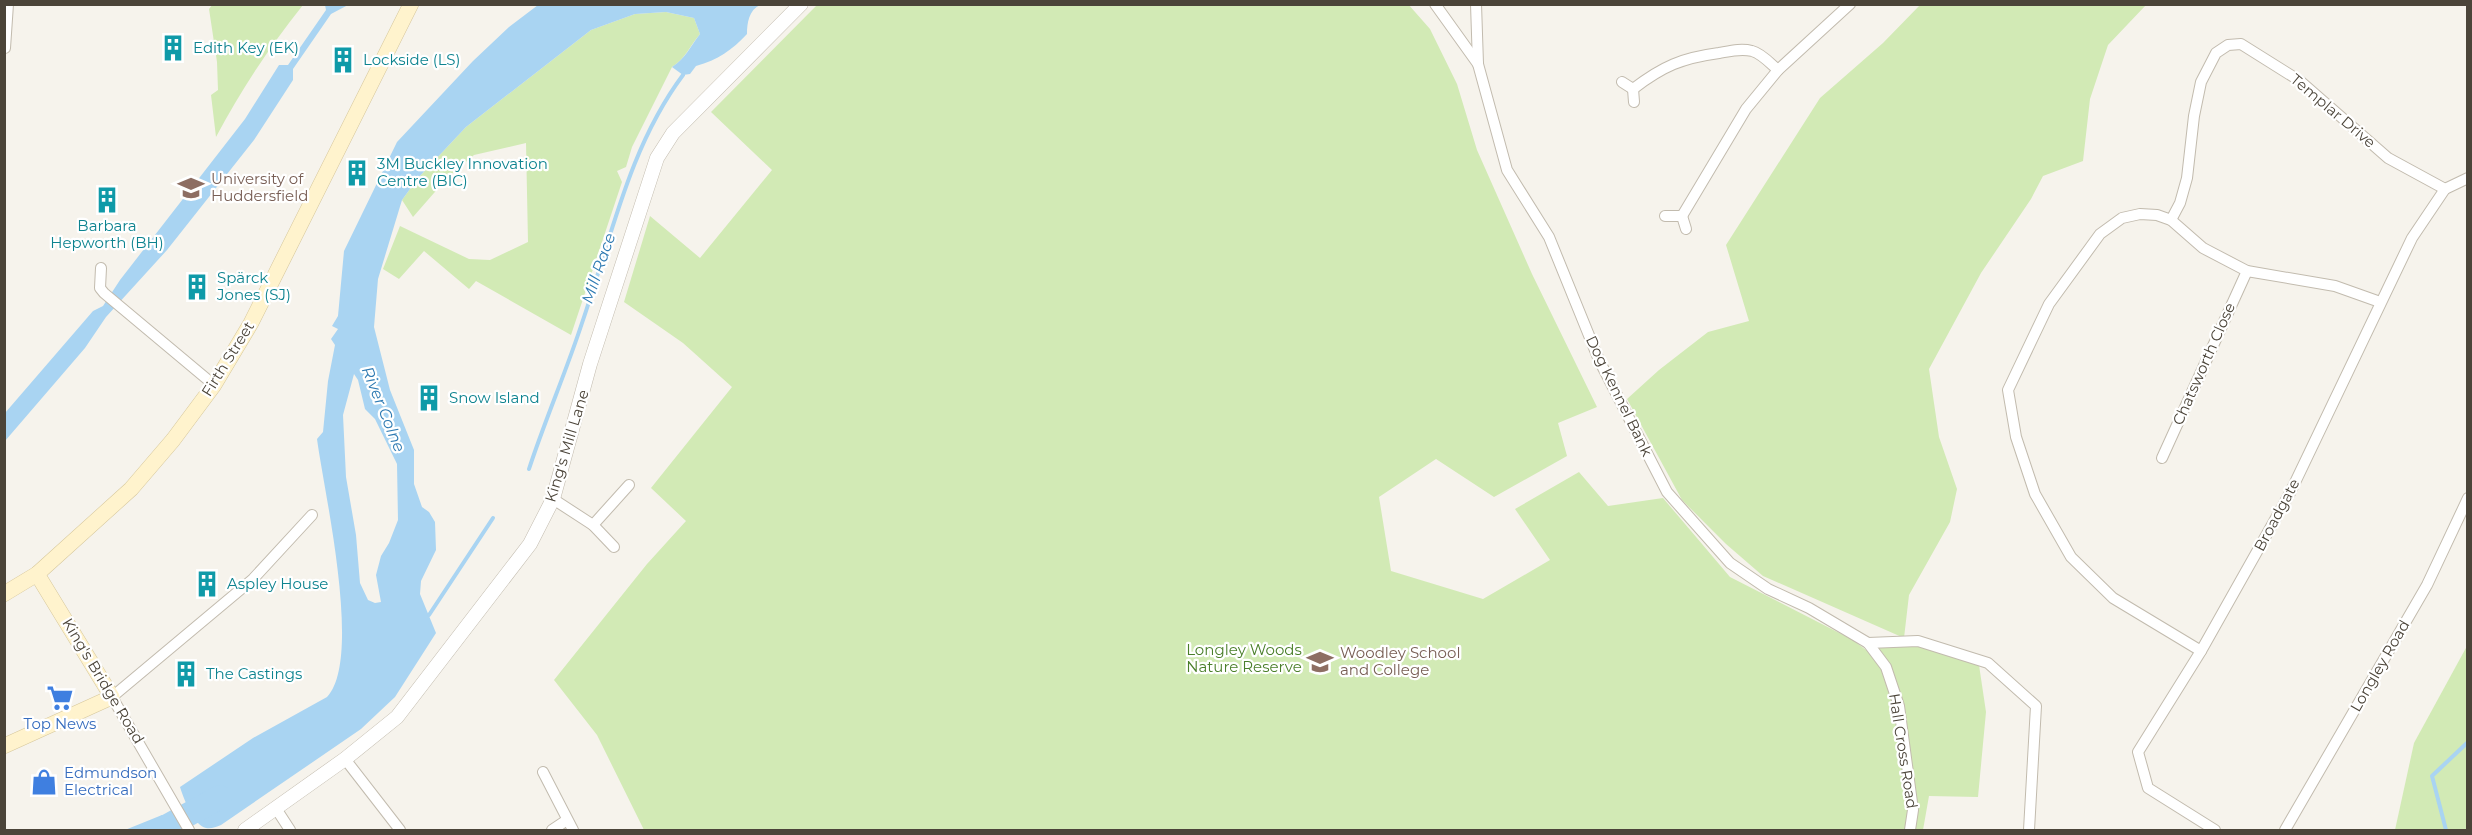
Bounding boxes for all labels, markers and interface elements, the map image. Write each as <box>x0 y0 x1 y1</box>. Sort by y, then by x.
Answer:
building icon: Edith Key (EK) <box>158 33 188 63</box>
place label: Edith Key (EK) <box>193 38 299 57</box>
building icon: Lockside (LS) <box>328 45 358 75</box>
place label: Lockside (LS) <box>363 50 461 69</box>
street label: Templar Drive <box>2287 70 2380 152</box>
place label: 3M Buckley Innovation Centre (BIC) <box>377 154 548 190</box>
building icon: 3M Buckley Innovation Centre (BIC) <box>342 158 372 188</box>
place label: University of Huddersfield <box>211 169 308 205</box>
school or university icon: University of Huddersfield <box>176 173 206 203</box>
building icon: Barbara Hepworth (BH) <box>92 185 122 215</box>
place label: Barbara Hepworth (BH) <box>50 216 164 252</box>
water label: Mill Race <box>578 230 619 306</box>
place label: Spärck Jones (SJ) <box>216 268 291 304</box>
building icon: Spärck Jones (SJ) <box>182 272 212 302</box>
street label: Chatsworth Close <box>2168 300 2239 428</box>
street label: Firth Street <box>197 318 258 400</box>
street label: Dog Kennel Bank <box>1582 332 1657 459</box>
water label: River Colne <box>358 364 409 455</box>
building icon: Snow Island <box>414 383 444 413</box>
street label: King's Mill Lane <box>540 387 593 504</box>
place label: Snow Island <box>449 388 540 407</box>
street label: Broadgate <box>2250 475 2304 554</box>
building icon: Aspley House <box>192 569 222 599</box>
place label: Aspley House <box>227 574 328 593</box>
street label: King's Bridge Road <box>58 614 148 747</box>
street label: Longley Road <box>2346 616 2414 715</box>
park label: Longley Woods Nature Reserve <box>1186 640 1302 676</box>
place label: Woodley School and College <box>1340 643 1460 679</box>
school or university icon: Woodley School and College <box>1305 647 1335 677</box>
building icon: The Castings <box>171 659 201 689</box>
place label: The Castings <box>206 664 302 683</box>
supermarket icon: Top News <box>45 683 75 713</box>
street label: Hall Cross Road <box>1885 692 1922 810</box>
place label: Top News <box>24 714 96 733</box>
place label: Edmundson Electrical <box>64 763 157 799</box>
shop icon: Edmundson Electrical <box>29 767 59 797</box>

